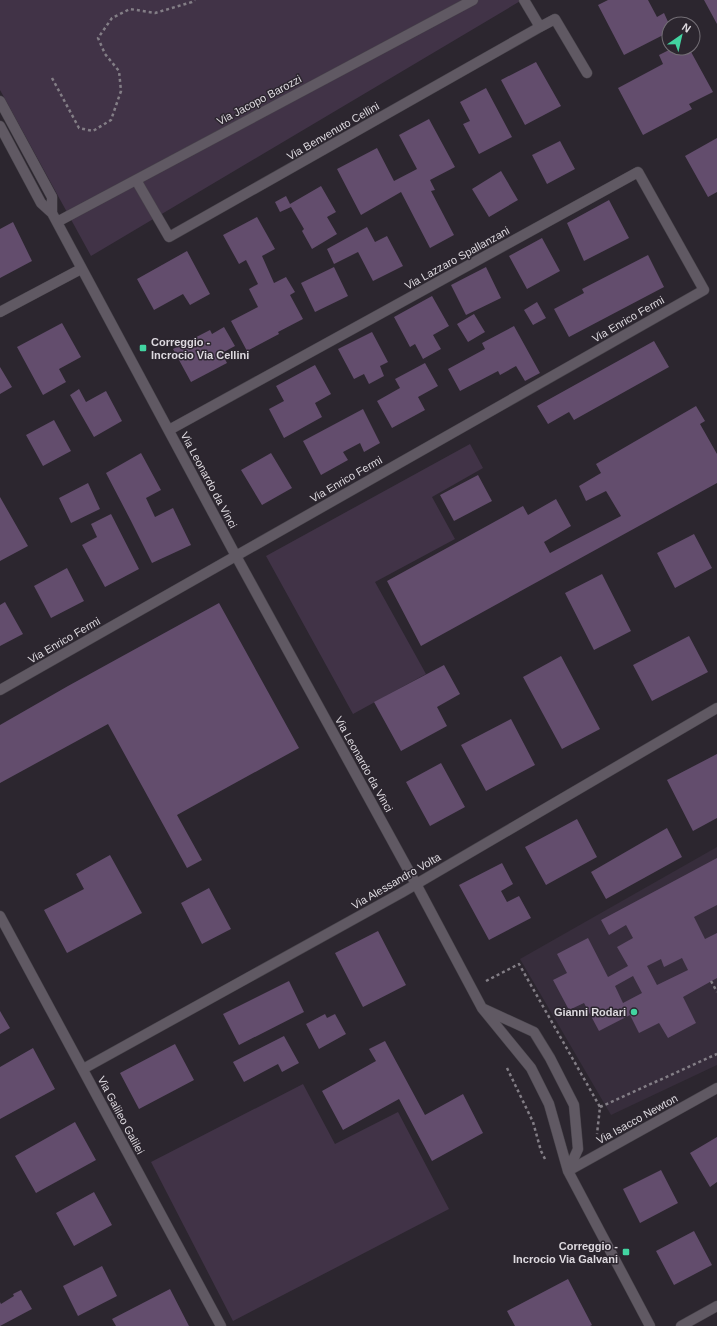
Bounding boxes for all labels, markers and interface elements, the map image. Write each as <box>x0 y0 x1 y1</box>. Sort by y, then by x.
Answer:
north arrow <box>661 16 701 56</box>
text: N <box>680 21 693 35</box>
street label: Via Jacopo Barozzi <box>215 73 303 127</box>
street label: Via Benvenuto Cellini <box>285 100 381 162</box>
street label: Via Lazzaro Spallanzani <box>403 224 511 292</box>
street label: Via Enrico Fermi <box>590 294 666 344</box>
place label: Correggio - Incrocio Via Cellini <box>151 336 249 361</box>
marker: Correggio - Incrocio Via Cellini <box>138 343 148 353</box>
street label: Via Leonardo da Vinci <box>179 430 239 530</box>
street label: Via Enrico Fermi <box>308 454 384 504</box>
street label: Via Enrico Fermi <box>26 615 102 665</box>
street label: Via Leonardo da Vinci <box>333 714 395 814</box>
street label: Via Alessandro Volta <box>349 850 443 911</box>
place label: Gianni Rodari <box>554 1006 626 1018</box>
marker: Gianni Rodari <box>629 1007 639 1017</box>
street label: Via Galileo Galilei <box>95 1074 147 1156</box>
street label: Via Isacco Newton <box>594 1092 680 1146</box>
place label: Correggio - Incrocio Via Galvani <box>513 1240 618 1265</box>
marker: Correggio - Incrocio Via Galvani <box>621 1247 631 1257</box>

